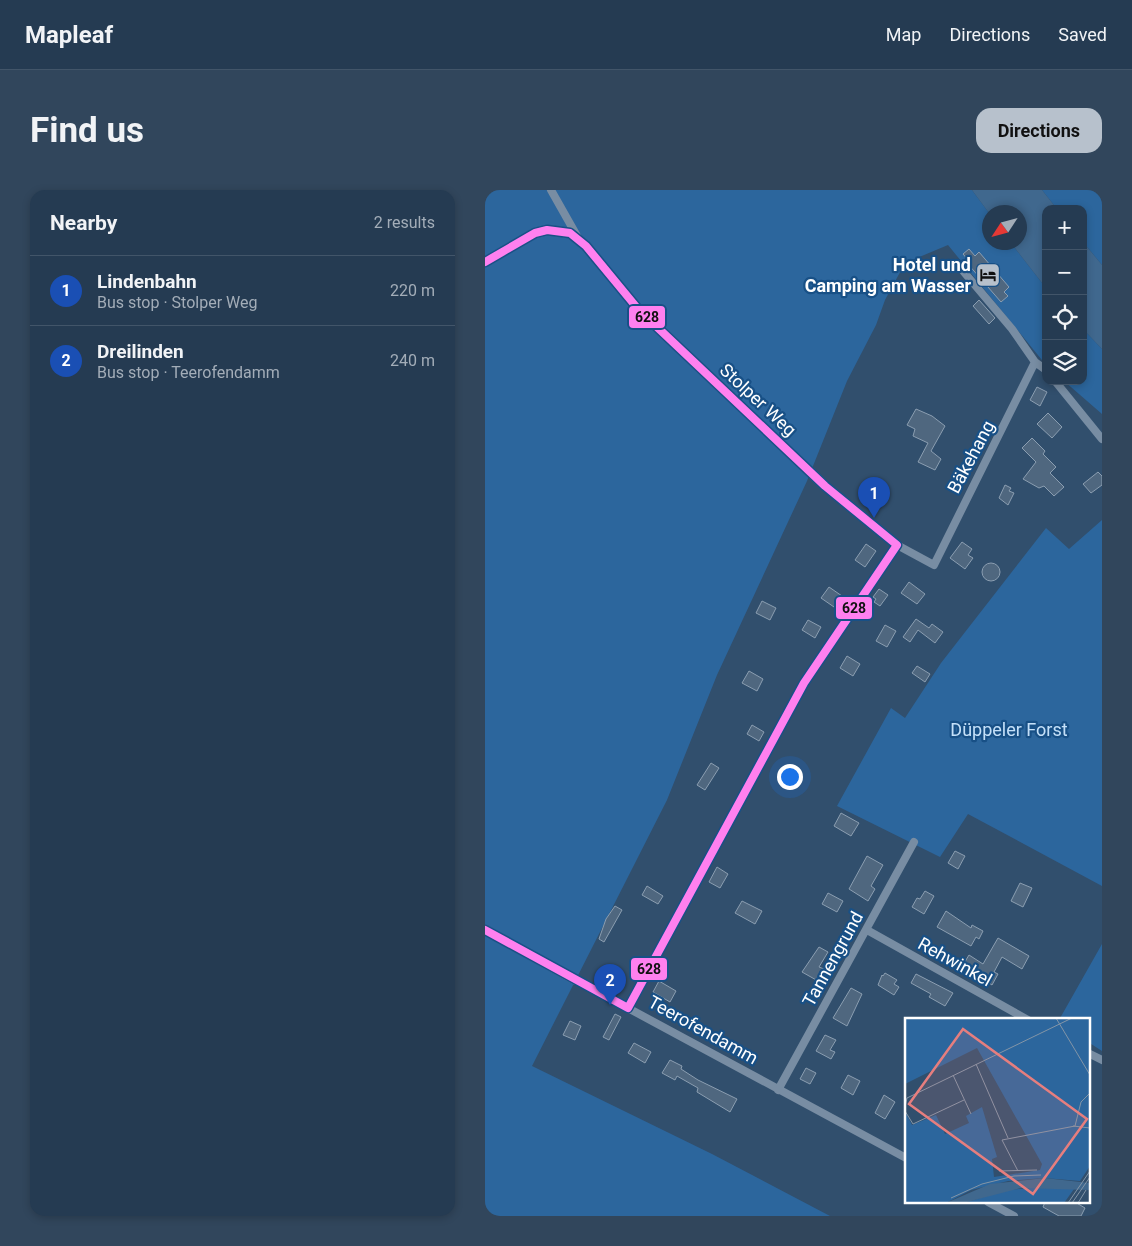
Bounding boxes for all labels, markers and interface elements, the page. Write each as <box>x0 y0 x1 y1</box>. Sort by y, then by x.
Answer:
text: Mapleaf <box>25 21 113 49</box>
text: Map <box>886 24 921 45</box>
text: Directions <box>949 24 1030 45</box>
text: Saved <box>1058 24 1107 45</box>
button: Directions <box>976 108 1102 153</box>
text: Find us <box>30 110 144 151</box>
north arrow <box>982 205 1027 250</box>
map controls <box>1042 205 1087 385</box>
button: + <box>1042 205 1087 250</box>
text: Nearby <box>50 211 117 235</box>
text: 2 results <box>374 213 435 232</box>
button: − <box>1042 250 1087 295</box>
place label: Hotel und Camping am Wasser <box>805 254 971 296</box>
hotel icon: Hotel und Camping am Wasser <box>975 262 1001 288</box>
text: Lindenbahn <box>97 270 197 293</box>
text: 1 <box>61 281 71 300</box>
text: 220 m <box>390 281 435 300</box>
text: Bus stop · Stolper Weg <box>97 293 257 312</box>
button: locate <box>1042 295 1087 340</box>
line badge: 628 <box>628 305 666 329</box>
text: 628 <box>635 309 659 325</box>
text: Dreilinden <box>97 340 184 363</box>
button: layers <box>1042 340 1087 385</box>
text: 2 <box>61 351 71 370</box>
text: 240 m <box>390 351 435 370</box>
street label: Stolper Weg <box>716 359 801 440</box>
text: Bus stop · Teerofendamm <box>97 363 280 382</box>
street label: Bäkehang <box>943 417 998 497</box>
pin: 1 <box>858 477 890 518</box>
line badge: 628 <box>835 596 873 620</box>
text: 628 <box>842 600 866 616</box>
park label: Düppeler Forst <box>950 719 1068 740</box>
your location <box>777 764 803 790</box>
street label: Tannengrund <box>798 908 867 1010</box>
street label: Rehwinkel <box>915 933 996 990</box>
line badge: 628 <box>630 957 668 981</box>
text: 628 <box>637 961 661 977</box>
pin: 2 <box>594 964 626 1005</box>
street label: Teerofendamm <box>645 991 762 1068</box>
inset map <box>905 1018 1089 1204</box>

